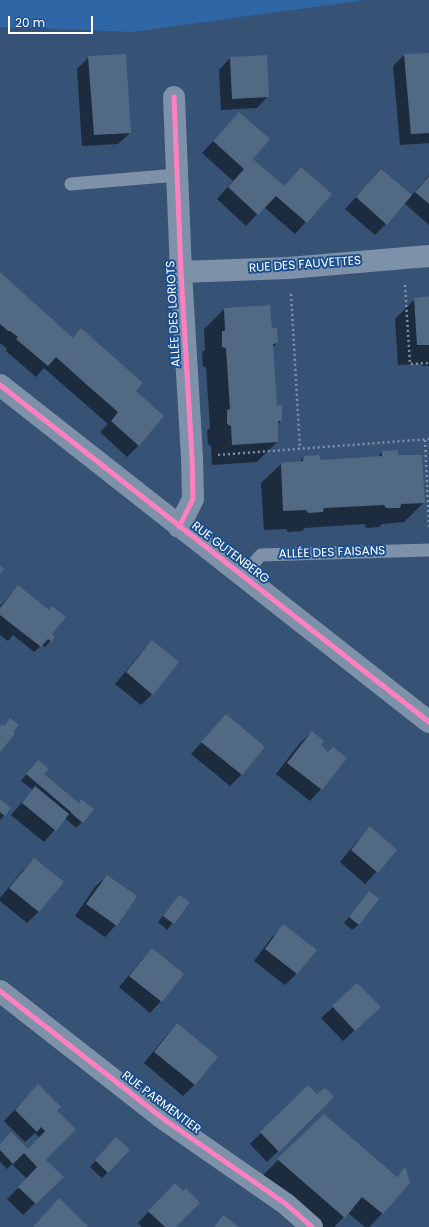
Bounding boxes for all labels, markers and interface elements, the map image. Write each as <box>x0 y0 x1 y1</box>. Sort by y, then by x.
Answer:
scale bar <box>10 8 95 34</box>
text: 20 m <box>15 14 45 31</box>
street label: RUE DES FAUVETTES <box>248 254 362 276</box>
street label: ALLÉE DES LORIOTS <box>164 260 184 368</box>
street label: RUE GUTENBERG <box>188 519 272 587</box>
street label: ALLÉE DES FAISANS <box>279 544 385 562</box>
street label: RUE PARMENTIER <box>119 1069 203 1137</box>

